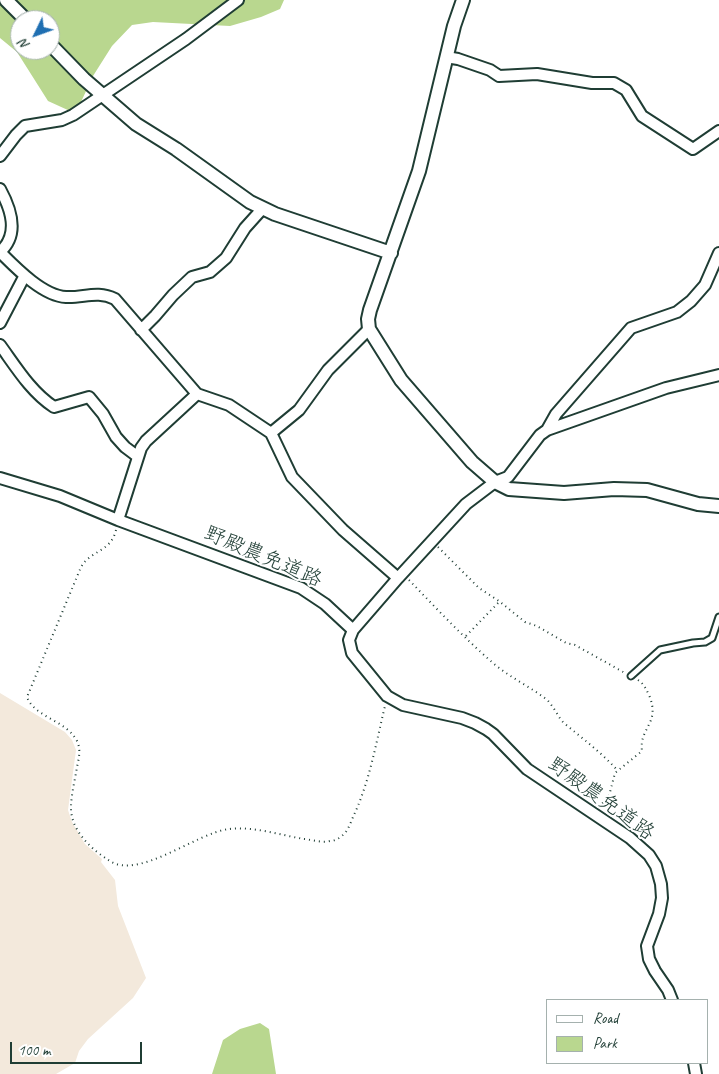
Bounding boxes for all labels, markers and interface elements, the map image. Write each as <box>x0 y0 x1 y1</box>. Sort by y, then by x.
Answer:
north arrow <box>10 10 60 60</box>
text: N <box>15 36 33 54</box>
street label: 野殿農免道路 <box>200 521 326 593</box>
street label: 野殿農免道路 <box>543 752 659 846</box>
legend <box>546 999 709 1064</box>
text: Road <box>593 1009 618 1028</box>
scale bar <box>12 1032 145 1064</box>
text: Park <box>593 1034 617 1053</box>
text: 100 m <box>18 1041 50 1060</box>

